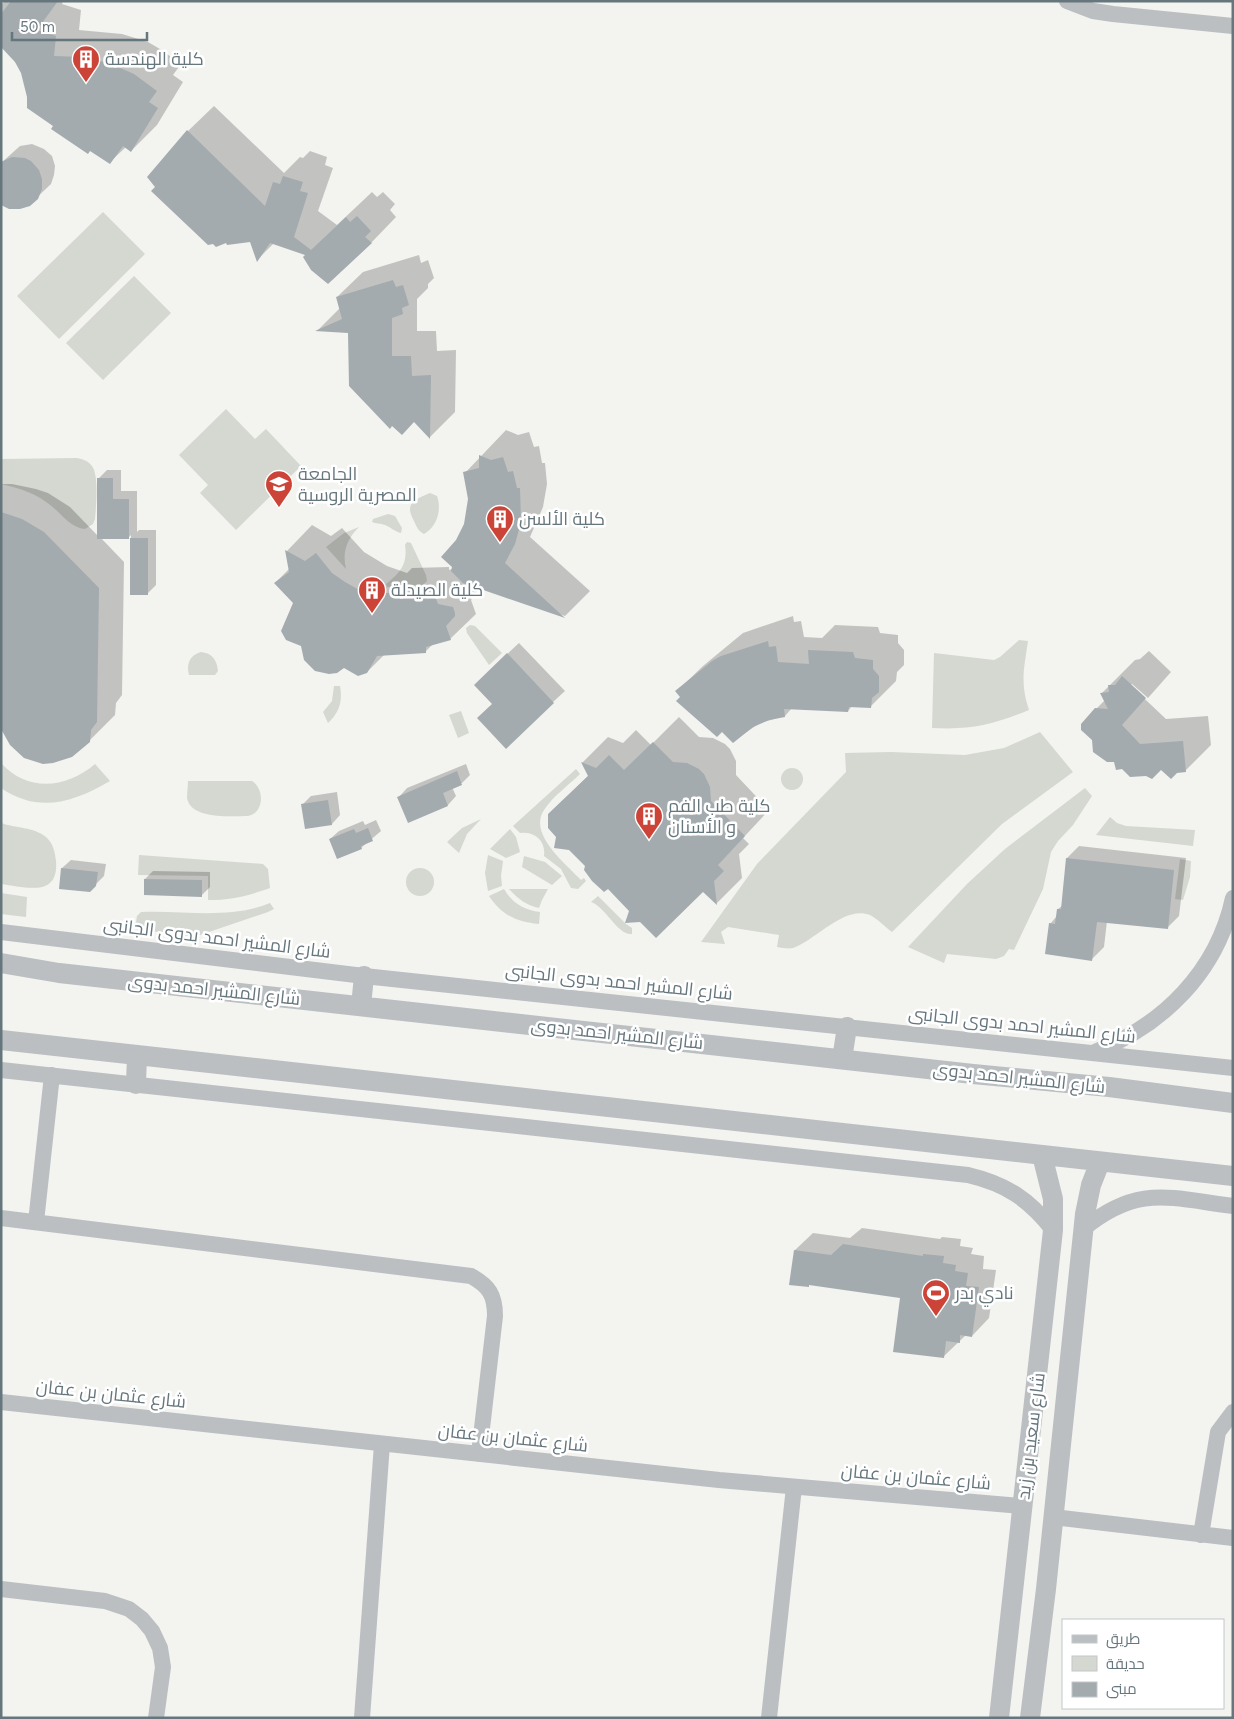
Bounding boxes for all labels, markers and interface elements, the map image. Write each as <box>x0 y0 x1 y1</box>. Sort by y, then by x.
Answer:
scale bar <box>12 10 148 42</box>
text: 50 m <box>20 18 55 36</box>
building icon: كلية الهندسة <box>71 44 101 83</box>
place label: كلية الهندسة <box>105 48 204 70</box>
place label: الجامعة المصرية الروسية <box>298 463 417 506</box>
school or university icon: الجامعة المصرية الروسية <box>264 469 294 508</box>
building icon: كلية الألسن <box>485 504 515 543</box>
place label: كلية الألسن <box>519 508 605 530</box>
building icon: كلية الصيدلة <box>357 575 387 614</box>
place label: كلية الصيدلة <box>391 579 483 601</box>
place label: كلية طب الفم و الأسنان <box>668 795 771 838</box>
building icon: كلية طب الفم و الأسنان <box>634 801 664 840</box>
street label: شارع المشير احمد بدوى الجانبى <box>102 913 332 964</box>
street label: شارع المشير احمد بدوى الجانبى <box>504 959 734 1006</box>
street label: شارع المشير احمد بدوى <box>127 970 301 1011</box>
street label: شارع المشير احمد بدوى الجانبى <box>907 1002 1137 1049</box>
street label: شارع المشير احمد بدوى <box>530 1014 704 1055</box>
street label: شارع المشير احمد بدوى <box>932 1058 1106 1099</box>
sports icon: نادي بدر <box>921 1278 951 1317</box>
place label: نادي بدر <box>954 1282 1014 1307</box>
street label: شارع سعيد بن زيد <box>1012 1371 1051 1501</box>
street label: شارع عثمان بن عفان <box>35 1375 187 1414</box>
street label: شارع عثمان بن عفان <box>437 1419 589 1458</box>
street label: شارع عثمان بن عفان <box>840 1459 992 1496</box>
legend <box>1062 1619 1224 1709</box>
text: طريق <box>1106 1630 1140 1649</box>
text: حديقة <box>1106 1655 1145 1673</box>
text: مبنى <box>1106 1680 1137 1699</box>

